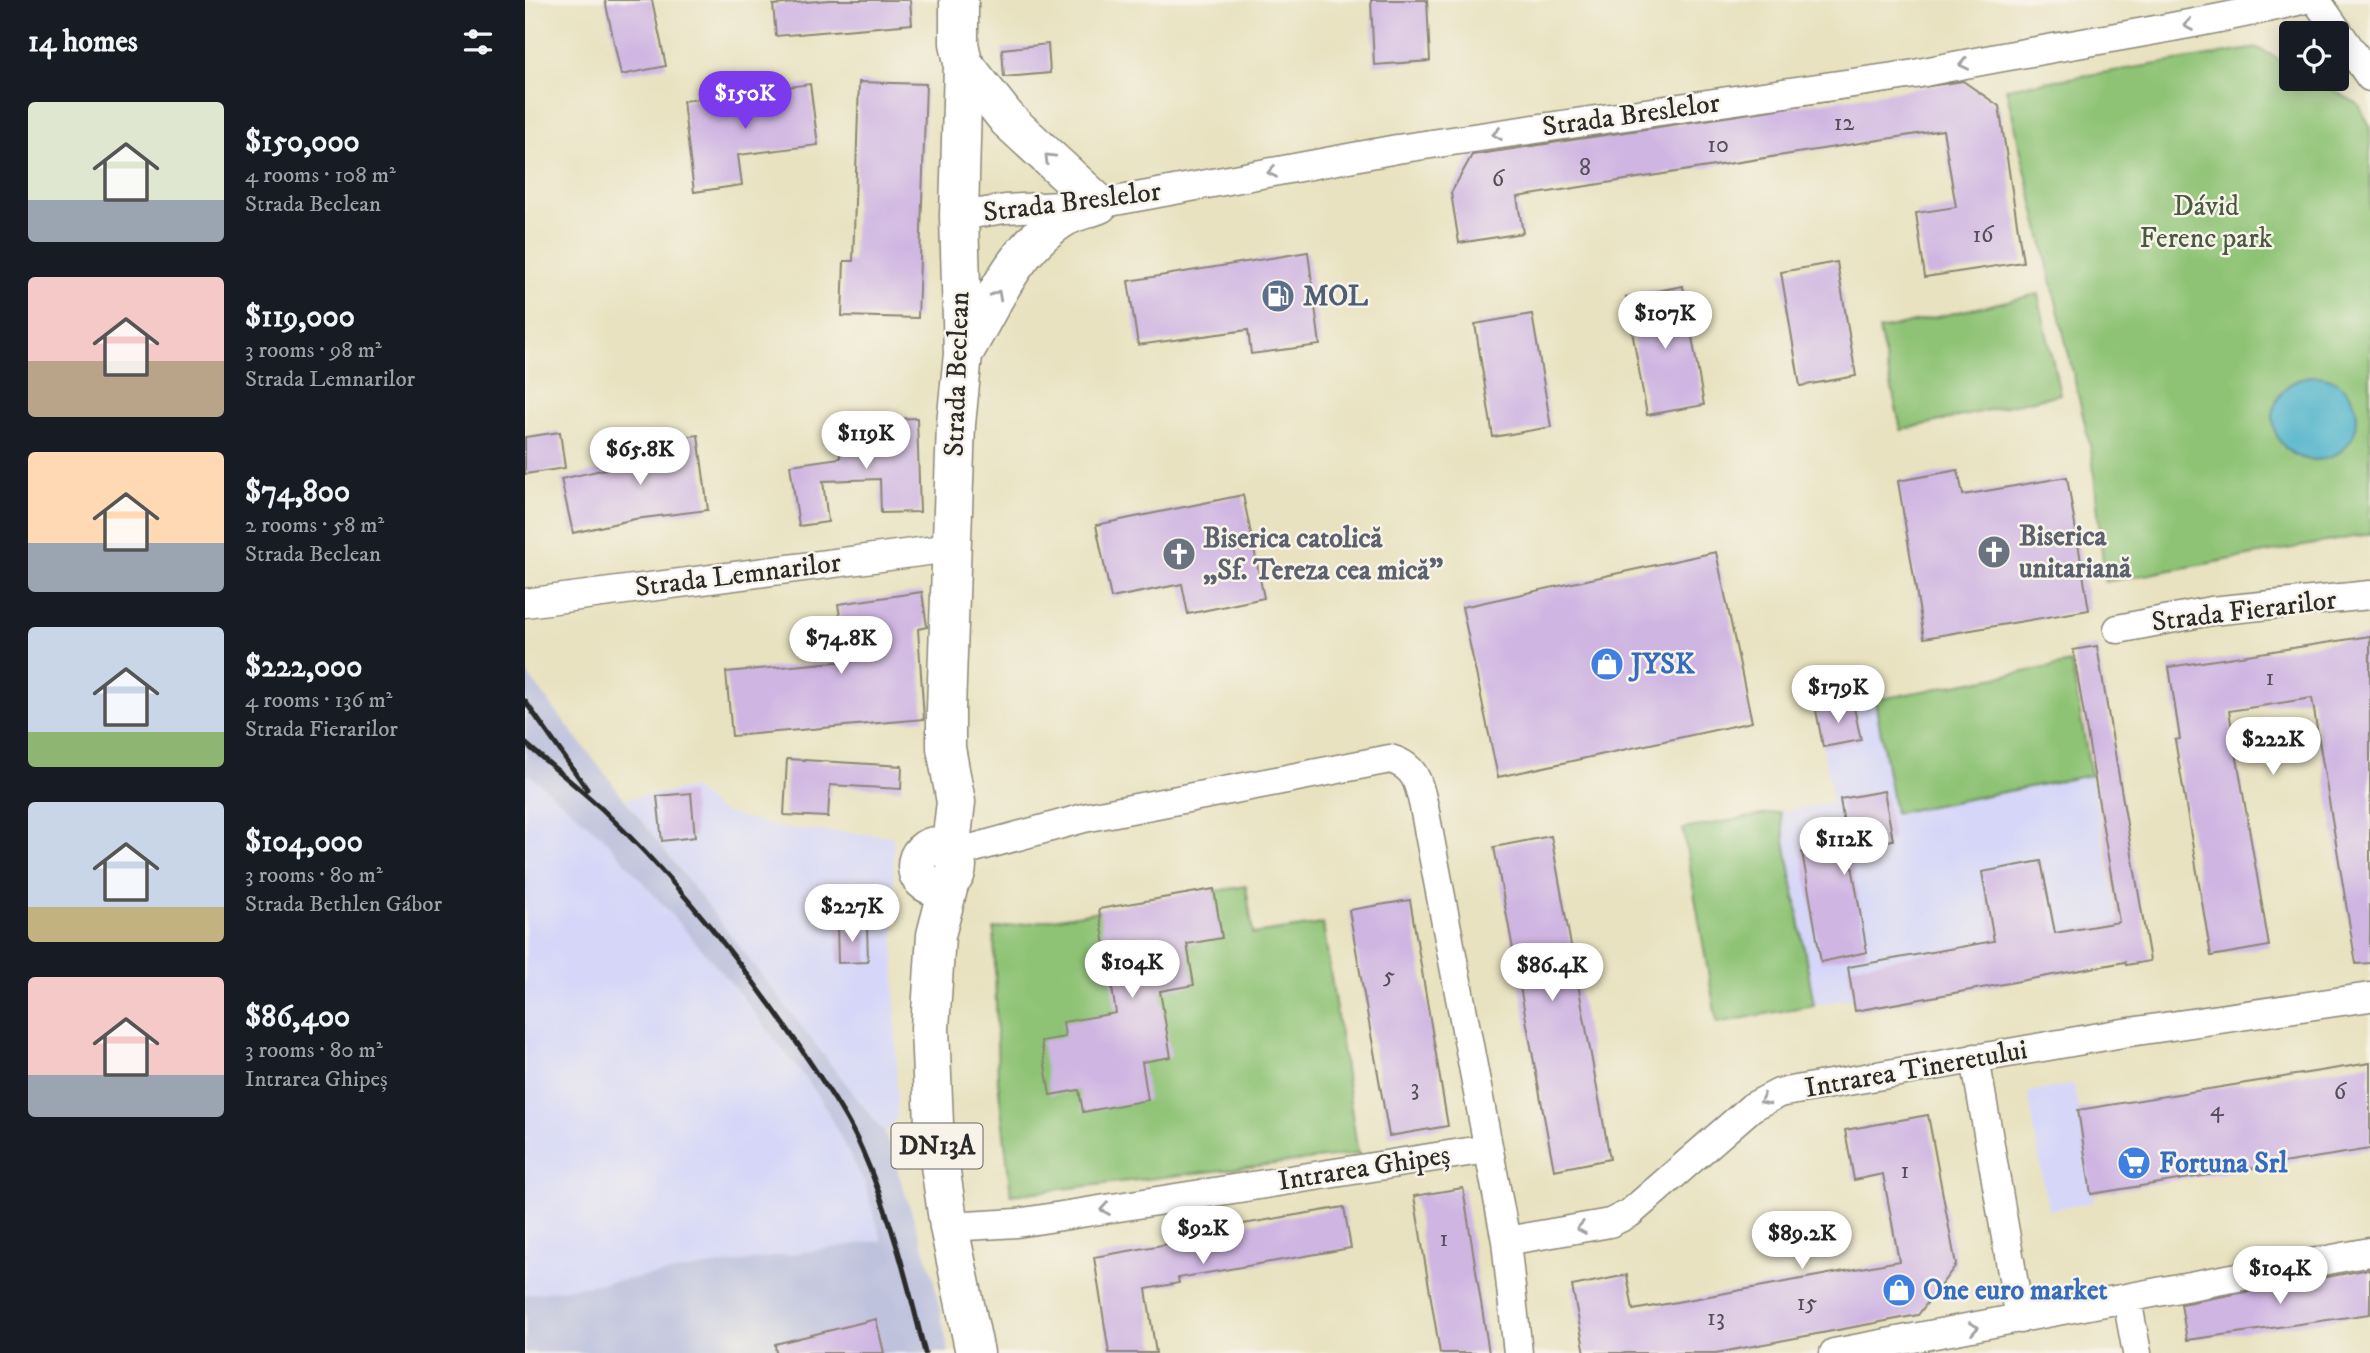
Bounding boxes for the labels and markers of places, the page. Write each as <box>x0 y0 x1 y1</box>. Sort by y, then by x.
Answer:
pin: $150K <box>696 72 794 131</box>
fuel station icon: MOL <box>1259 277 1297 315</box>
place label: MOL <box>1303 279 1369 314</box>
pin: $107K <box>1616 292 1714 351</box>
pin: $119K <box>817 412 915 471</box>
pin: $65.8K <box>583 428 697 487</box>
place label: Biserica unitariană <box>2019 519 2132 586</box>
place label: Biserica catolică „Sf. Tereza cea mică” <box>1203 521 1443 588</box>
church icon: Biserica unitariană <box>1975 533 2013 571</box>
church icon: Biserica catolică „Sf. Tereza cea mică” <box>1160 535 1198 573</box>
pin: $74.8K <box>784 616 898 676</box>
shop icon: JYSK <box>1588 645 1626 683</box>
place label: JYSK <box>1628 647 1696 682</box>
pin: $179K <box>1789 666 1887 725</box>
pin: $222K <box>2224 718 2322 777</box>
pin: $112K <box>1795 818 1893 877</box>
pin: $227K <box>803 884 901 944</box>
pin: $104K <box>1083 940 1181 1000</box>
pin: $86.4K <box>1495 944 1609 1003</box>
supermarket icon: Fortuna Srl <box>2115 1144 2153 1182</box>
place label: Fortuna Srl <box>2159 1146 2288 1181</box>
pin: $92K <box>1162 1206 1244 1266</box>
pin: $89.2K <box>1745 1212 1859 1271</box>
pin: $104K <box>2231 1246 2329 1306</box>
shop icon: One euro market <box>1880 1271 1918 1309</box>
place label: One euro market <box>1923 1273 2108 1308</box>

